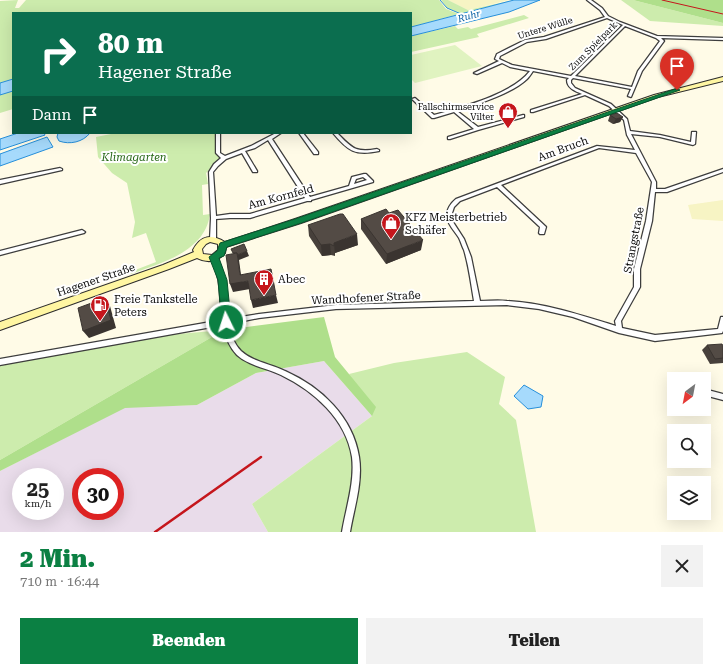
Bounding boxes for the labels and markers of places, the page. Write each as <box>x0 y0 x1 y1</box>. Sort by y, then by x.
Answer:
pin <box>660 49 694 90</box>
shop icon: Fallschirmservice Vilter <box>497 101 519 129</box>
place label: Fallschirmservice Vilter <box>418 102 494 122</box>
place label: KFZ Meisterbetrieb Schäfer <box>405 211 507 237</box>
shop icon: KFZ Meisterbetrieb Schäfer <box>380 212 402 240</box>
building icon: Abec <box>253 268 275 296</box>
place label: Abec <box>278 273 305 286</box>
place label: Freie Tankstelle Peters <box>114 293 198 319</box>
fuel station icon: Freie Tankstelle Peters <box>89 294 111 322</box>

